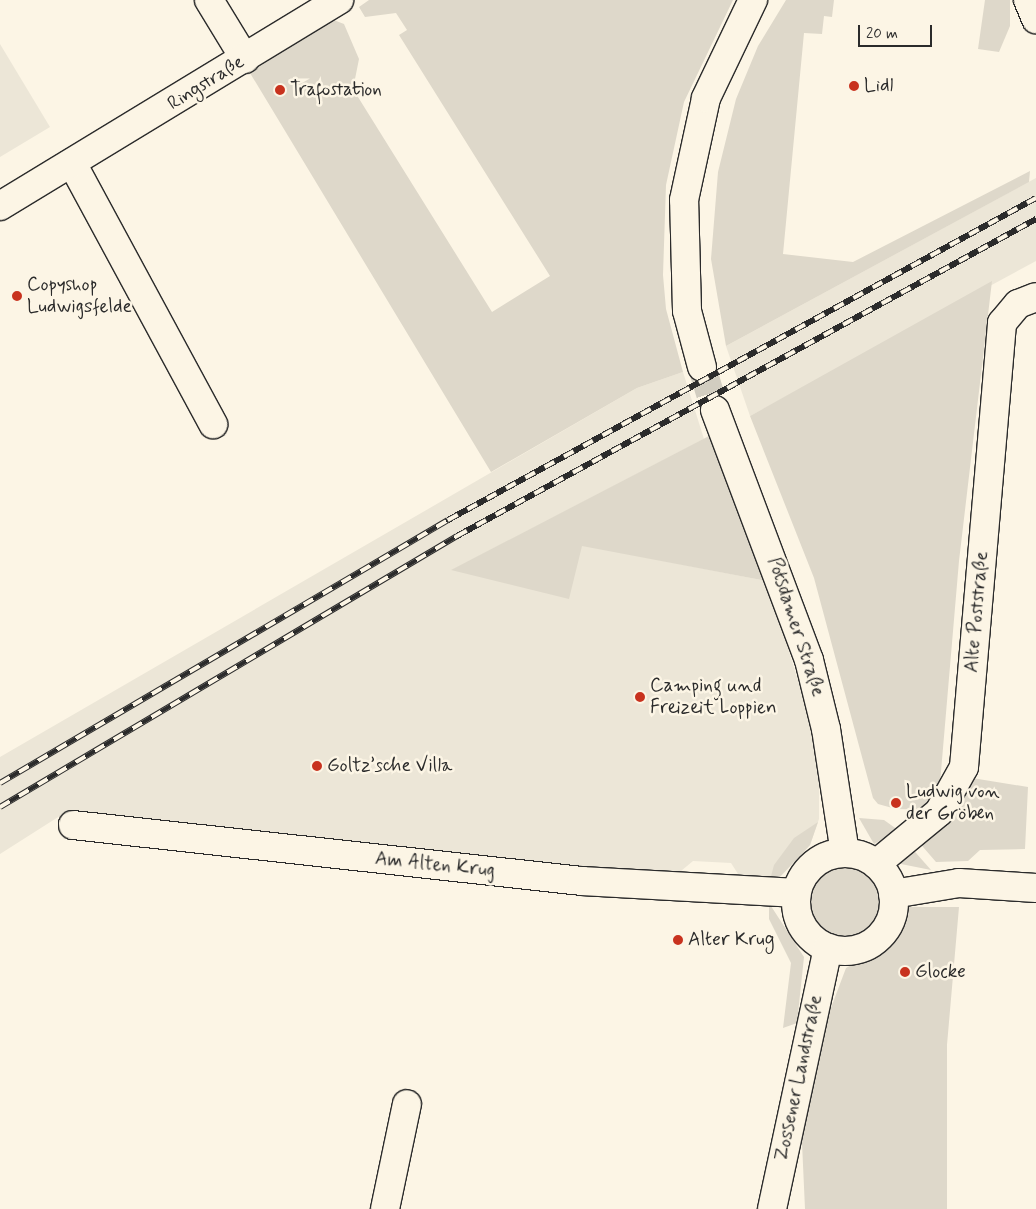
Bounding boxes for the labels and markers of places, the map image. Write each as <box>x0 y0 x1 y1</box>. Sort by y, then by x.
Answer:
place label: Lidl <box>864 75 893 97</box>
place label: Trafostation <box>290 79 382 101</box>
marker: Lidl <box>848 80 860 92</box>
marker: Trafostation <box>274 84 286 96</box>
place label: Copyshop Ludwigsfelde <box>27 274 132 318</box>
marker: Copyshop Ludwigsfelde <box>11 290 23 302</box>
place label: Camping und Freizeit Loppien <box>650 675 778 719</box>
marker: Camping und Freizeit Loppien <box>634 691 646 703</box>
place label: Goltz’sche Villa <box>327 755 450 777</box>
marker: Goltz’sche Villa <box>311 760 323 772</box>
place label: Ludwig von der Gröben <box>906 781 996 825</box>
marker: Ludwig von der Gröben <box>890 797 902 809</box>
place label: Alter Krug <box>688 929 774 951</box>
marker: Alter Krug <box>672 934 684 946</box>
place label: Glocke <box>915 961 966 983</box>
marker: Glocke <box>899 966 911 978</box>

